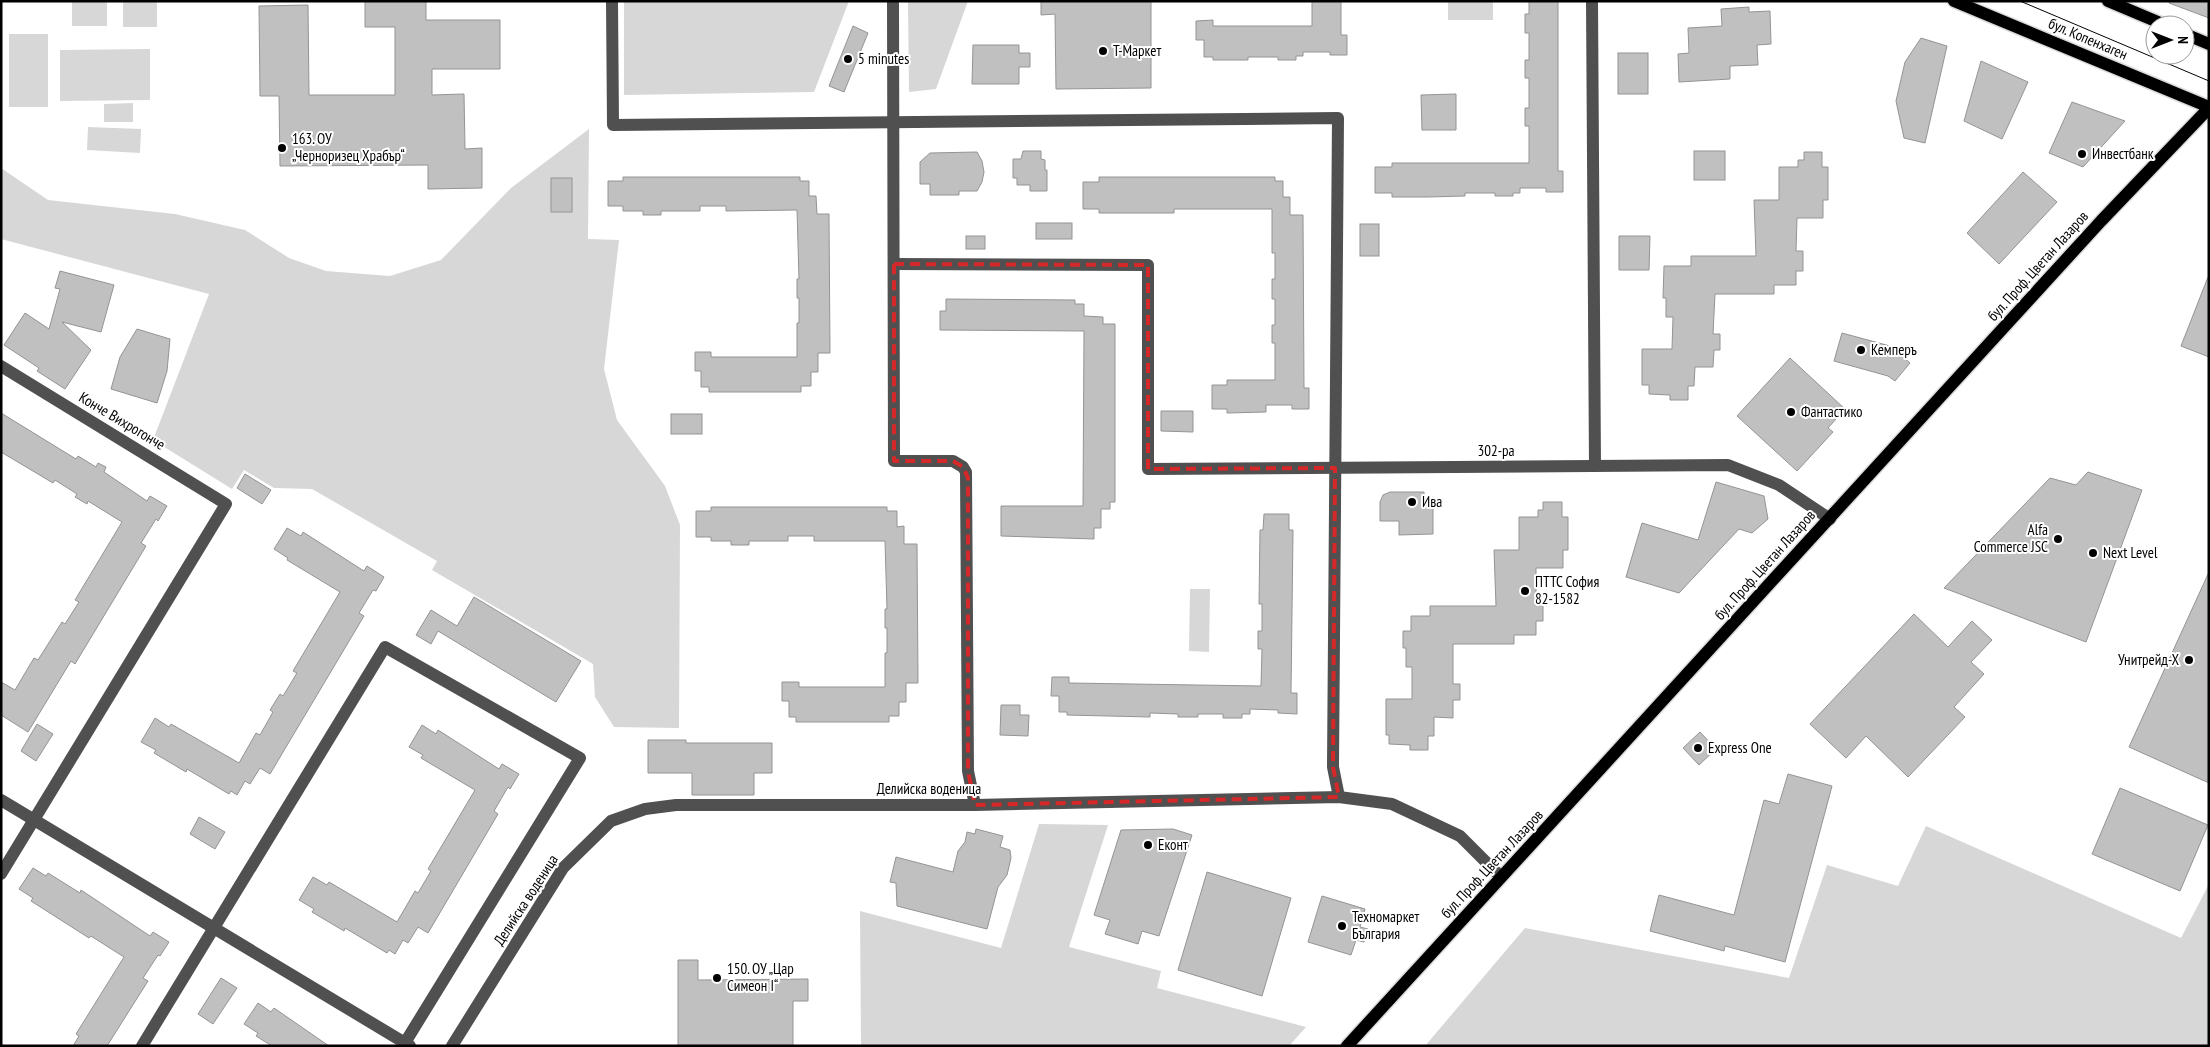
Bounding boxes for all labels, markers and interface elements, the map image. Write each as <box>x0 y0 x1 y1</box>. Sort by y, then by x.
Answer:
street label: бул. Копенхаген <box>2046 13 2131 64</box>
north arrow <box>2145 15 2195 65</box>
text: N <box>2174 36 2192 44</box>
place label: Т-Маркет <box>1113 41 1161 60</box>
marker: Т-Маркет <box>1097 45 1109 57</box>
place label: 5 minutes <box>858 49 909 68</box>
marker: 5 minutes <box>842 53 854 65</box>
place label: 163. ОУ „Черноризец Храбър“ <box>292 129 405 165</box>
marker: 163. ОУ „Черноризец Храбър“ <box>276 142 288 154</box>
place label: Инвестбанк <box>2092 144 2154 163</box>
marker: Инвестбанк <box>2076 148 2088 160</box>
street label: бул. Проф. Цветан Лазаров <box>1983 207 2092 325</box>
place label: Кемперъ <box>1871 340 1917 359</box>
marker: Кемперъ <box>1855 344 1867 356</box>
street label: Конче Вихрогонче <box>76 387 169 454</box>
place label: Фантастико <box>1801 402 1863 421</box>
marker: Фантастико <box>1785 406 1797 418</box>
street label: 302-ра <box>1477 441 1515 460</box>
place label: Ива <box>1422 492 1442 511</box>
marker: Ива <box>1406 496 1418 508</box>
street label: бул. Проф. Цветан Лазаров <box>1710 506 1819 624</box>
place label: Alfa Commerce JSC <box>1974 520 2048 556</box>
marker: Alfa Commerce JSC <box>2052 533 2064 545</box>
place label: Next Level <box>2103 543 2158 562</box>
marker: Next Level <box>2087 547 2099 559</box>
place label: ПТТС София 82-1582 <box>1535 572 1599 608</box>
marker: ПТТС София 82-1582 <box>1519 585 1531 597</box>
place label: Унитрейд-Х <box>2118 650 2179 669</box>
marker: Унитрейд-Х <box>2183 654 2195 666</box>
place label: Express One <box>1708 738 1772 757</box>
marker: Express One <box>1692 742 1704 754</box>
street label: Делийска воденица <box>877 779 981 798</box>
street label: бул. Проф. Цветан Лазаров <box>1436 805 1547 922</box>
place label: Еконт <box>1158 835 1188 854</box>
marker: Еконт <box>1142 839 1154 851</box>
street label: Делийска воденица <box>489 851 562 949</box>
place label: Техномаркет България <box>1352 907 1420 943</box>
marker: Техномаркет България <box>1336 920 1348 932</box>
place label: 150. ОУ „Цар Симеон I“ <box>727 959 794 995</box>
marker: 150. ОУ „Цар Симеон I“ <box>711 972 723 984</box>

